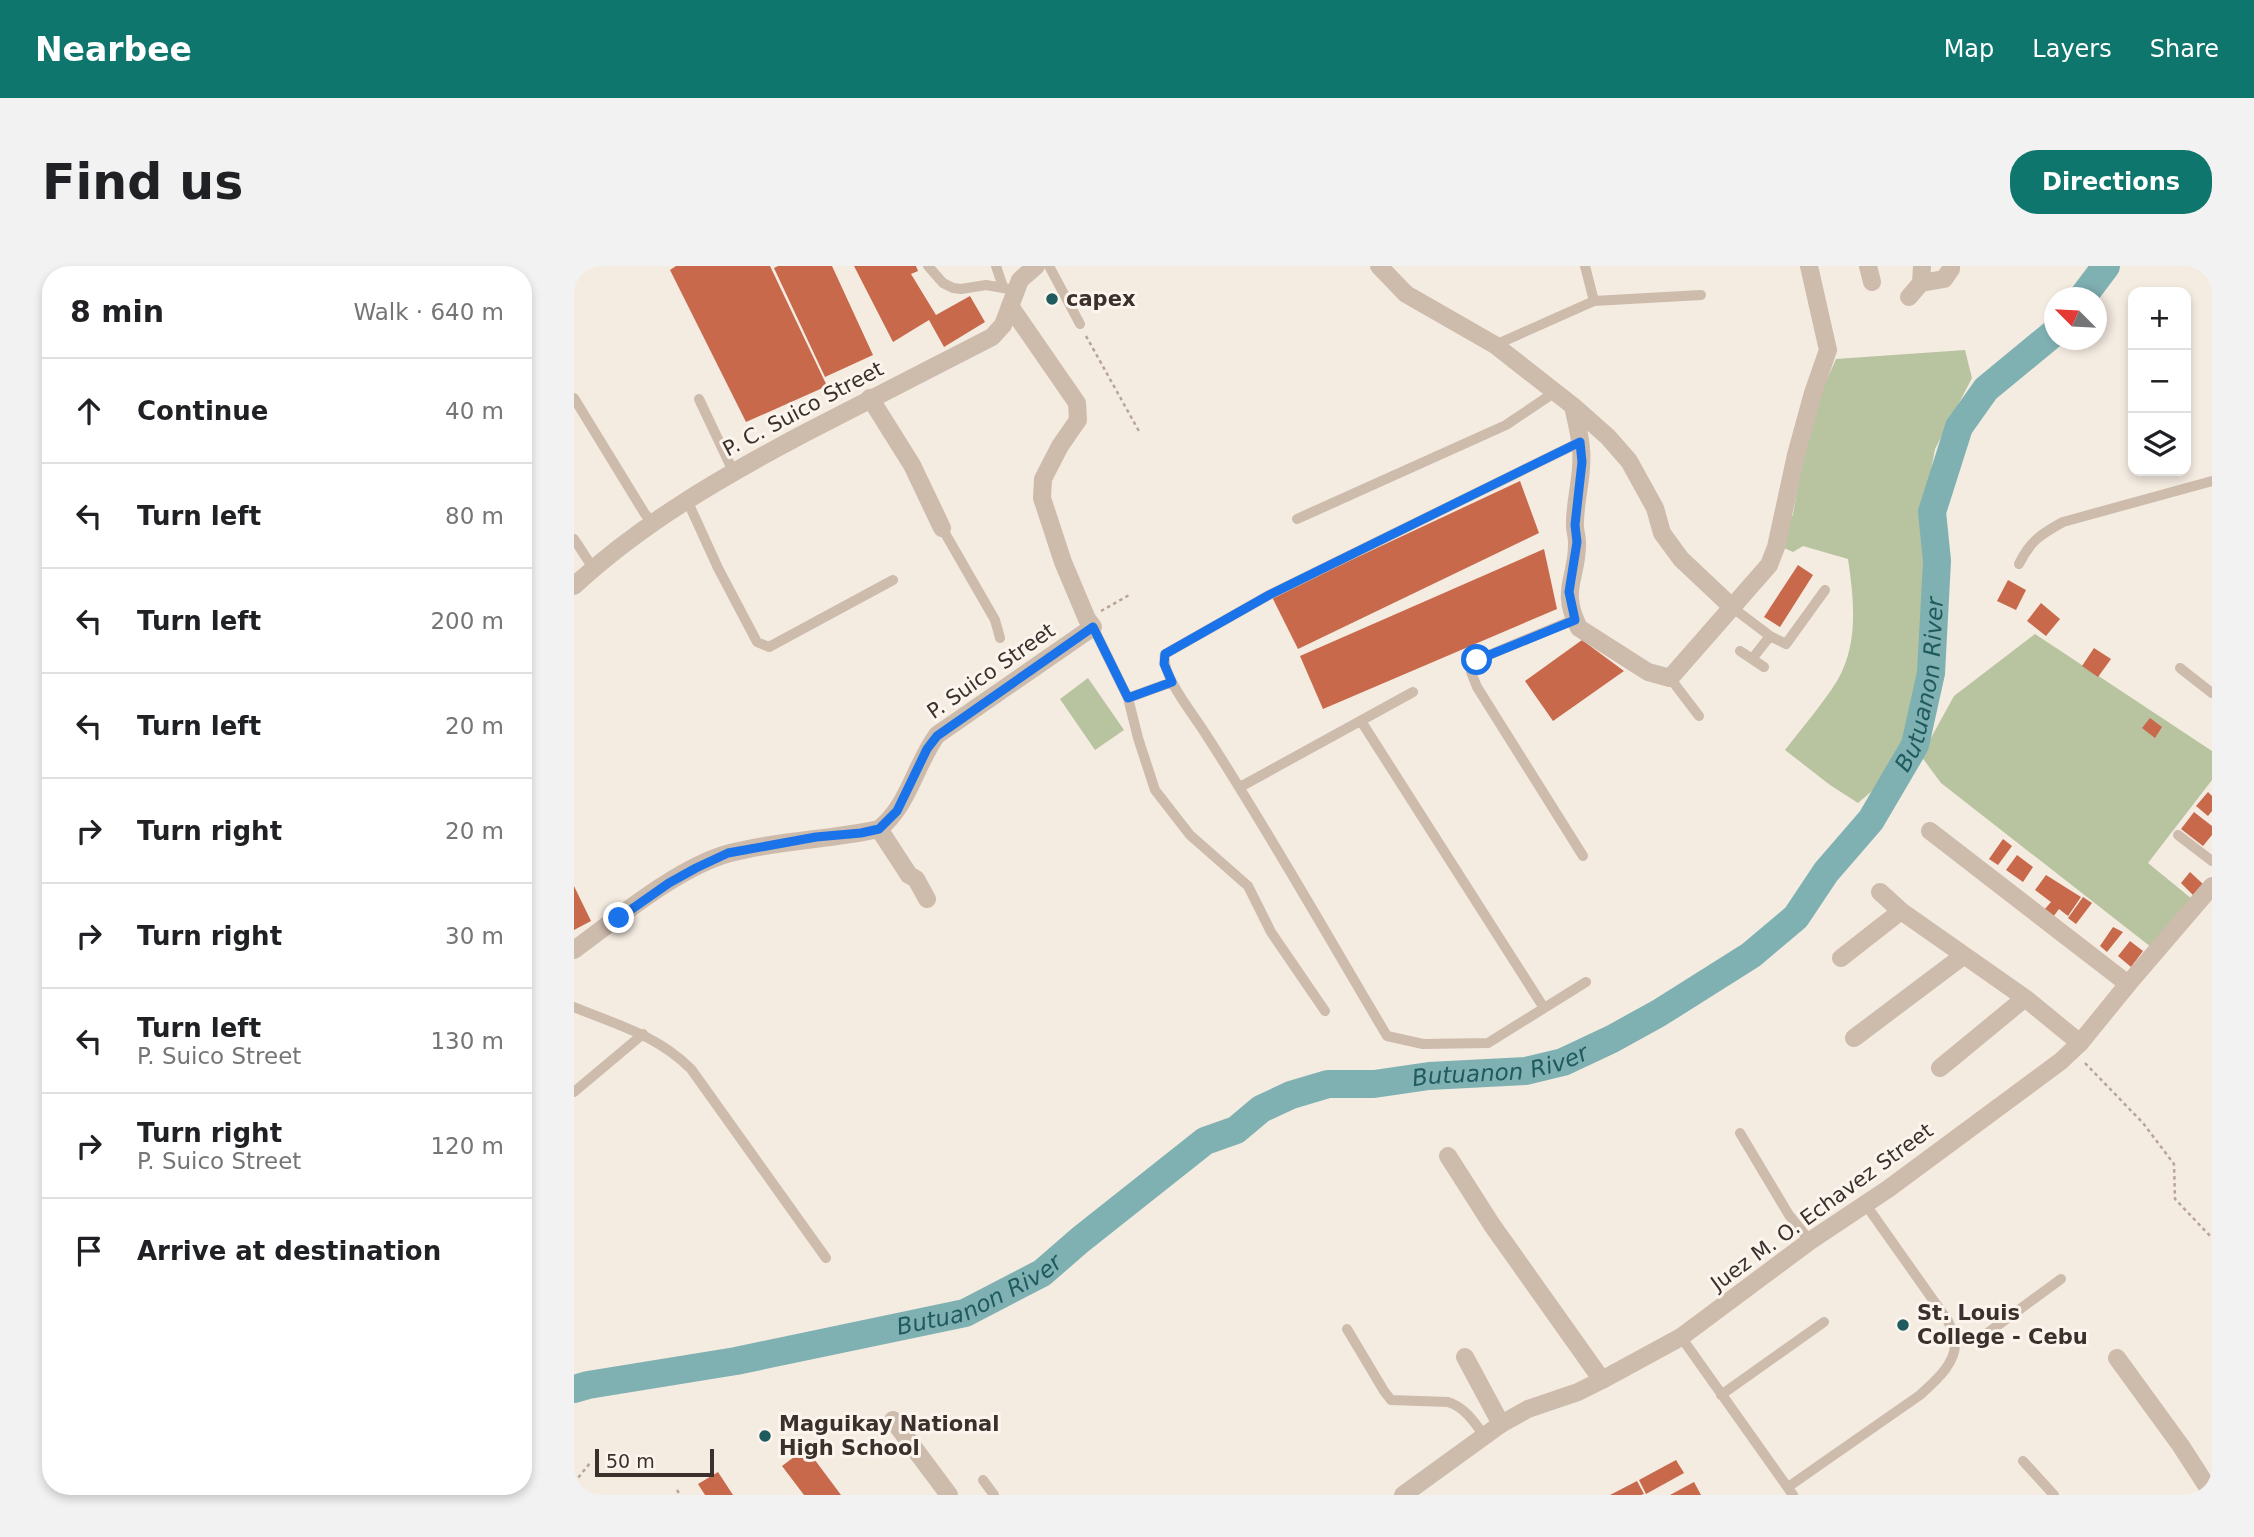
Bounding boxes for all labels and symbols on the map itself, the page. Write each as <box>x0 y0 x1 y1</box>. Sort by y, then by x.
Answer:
place label: capex <box>1066 287 1136 311</box>
north arrow <box>2044 287 2107 350</box>
marker: capex <box>1044 291 1060 307</box>
street label: P. C. Suico Street <box>719 357 887 461</box>
water label: Butuanon River <box>1889 595 1948 776</box>
street label: P. Suico Street <box>923 618 1059 724</box>
route start <box>1461 644 1492 675</box>
route end <box>603 902 634 933</box>
water label: Butuanon River <box>1410 1039 1594 1091</box>
street label: Juez M. O. Echavez Street <box>1705 1118 1938 1297</box>
water label: Butuanon River <box>894 1248 1068 1340</box>
place label: St. Louis College - Cebu <box>1917 1301 2088 1349</box>
marker: St. Louis College - Cebu <box>1895 1317 1911 1333</box>
place label: Maguikay National High School <box>779 1412 999 1460</box>
marker: Maguikay National High School <box>757 1428 773 1444</box>
scale bar <box>595 1446 714 1478</box>

